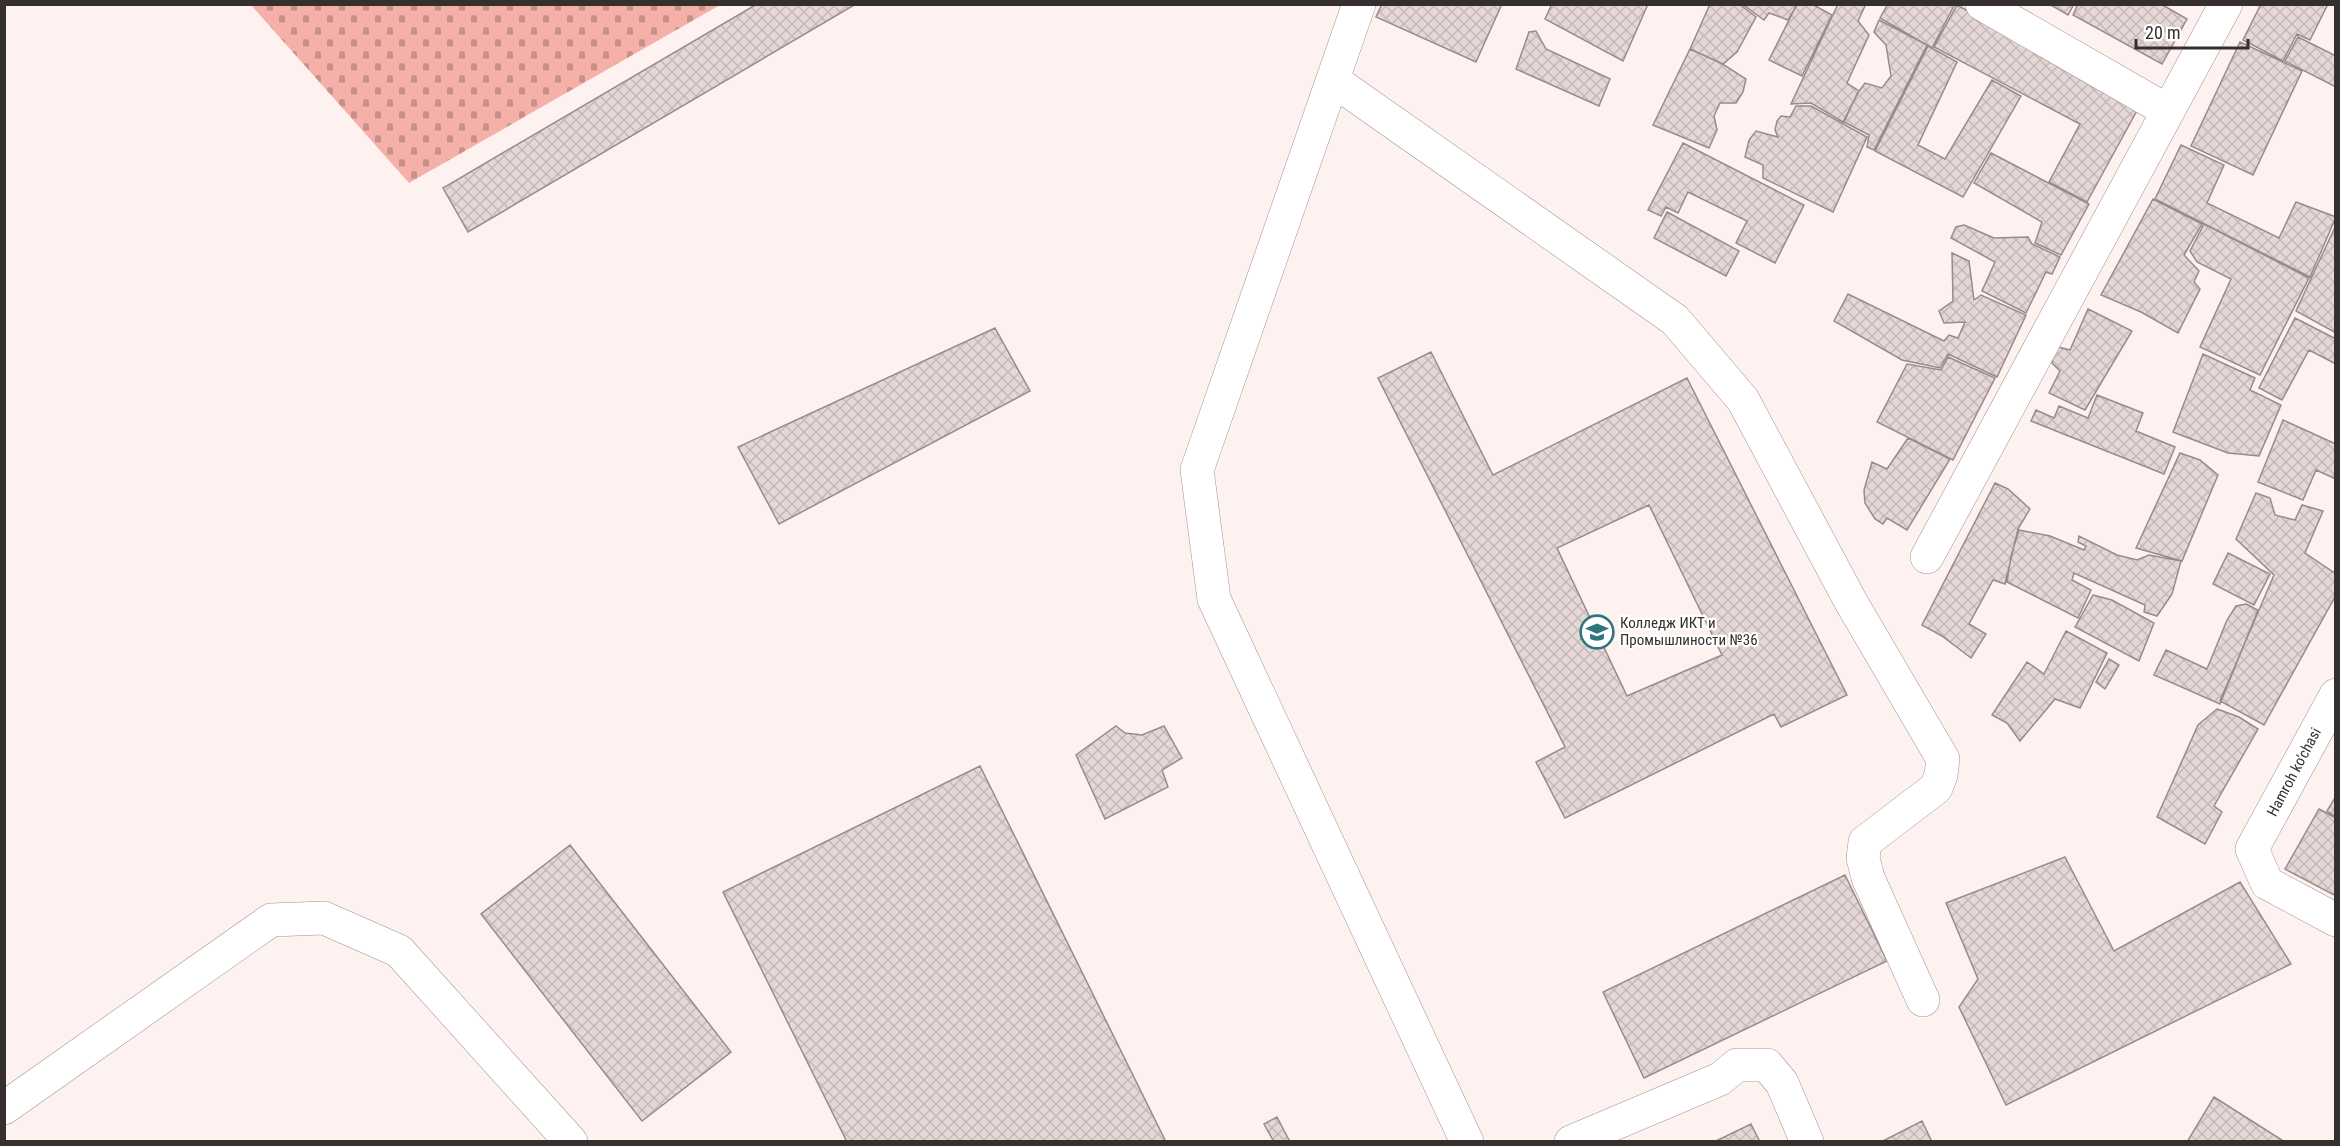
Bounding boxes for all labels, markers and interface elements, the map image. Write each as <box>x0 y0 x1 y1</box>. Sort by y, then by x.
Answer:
scale bar <box>2136 12 2248 50</box>
text: 20 m <box>2145 22 2180 43</box>
school or university icon: Колледж ИКТ и Промышлиности №36 <box>1579 614 1615 650</box>
place label: Колледж ИКТ и Промышлиности №36 <box>1620 614 1758 649</box>
street label: Hamroh ko'chasi <box>2263 725 2325 819</box>

